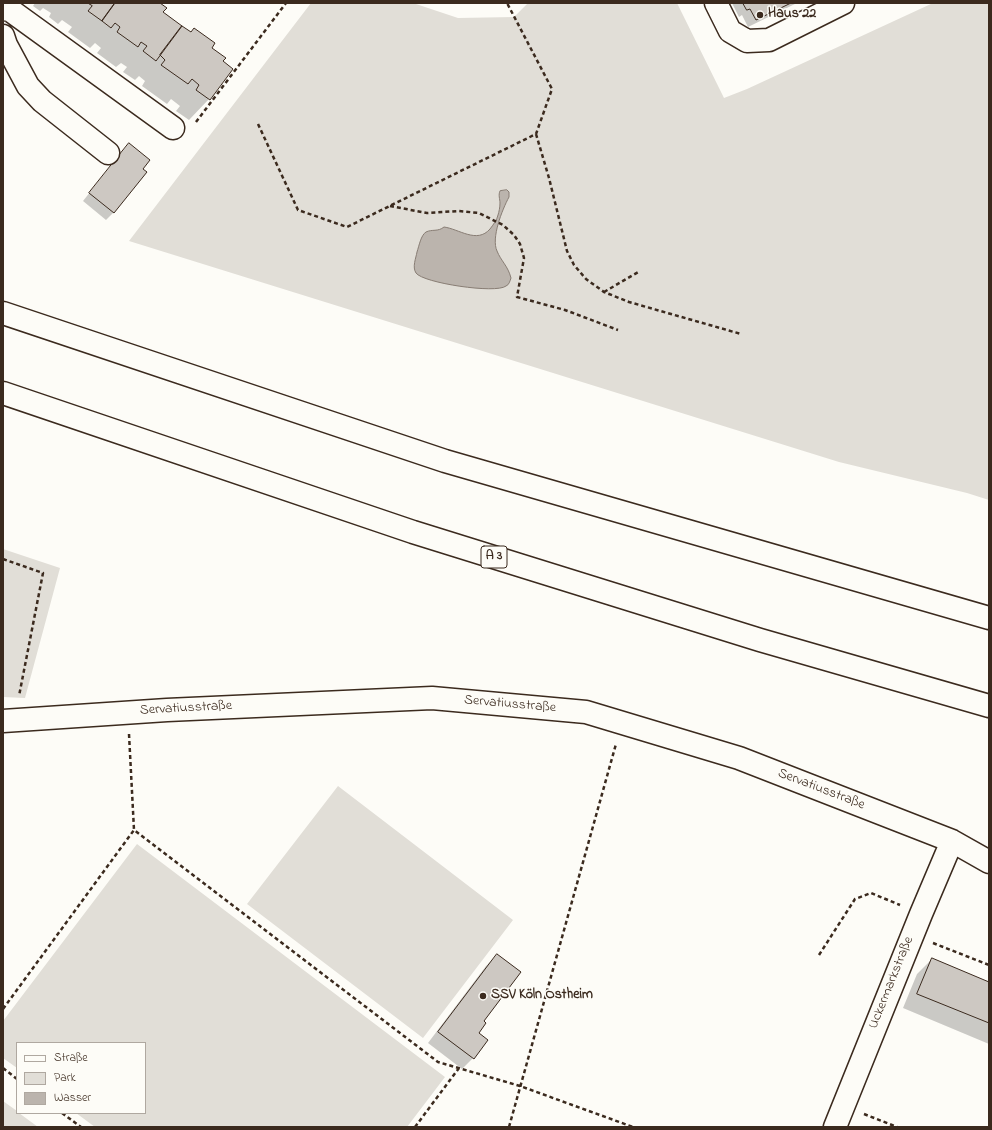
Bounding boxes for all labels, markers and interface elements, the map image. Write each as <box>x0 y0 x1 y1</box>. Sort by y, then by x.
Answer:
place label: Haus 22 <box>768 7 816 23</box>
marker: Haus 22 <box>755 10 765 20</box>
road number: A 3 <box>481 546 507 568</box>
street label: Servatiusstraße <box>463 693 557 717</box>
street label: Servatiusstraße <box>140 698 232 720</box>
street label: Servatiusstraße <box>775 766 867 814</box>
street label: Uckermarkstraße <box>866 934 918 1032</box>
place label: SSV Köln Ostheim <box>491 988 593 1004</box>
marker: SSV Köln Ostheim <box>478 991 488 1001</box>
legend <box>16 1042 146 1114</box>
text: Straße <box>54 1049 88 1067</box>
text: Park <box>54 1069 76 1087</box>
text: Wasser <box>54 1089 91 1107</box>

